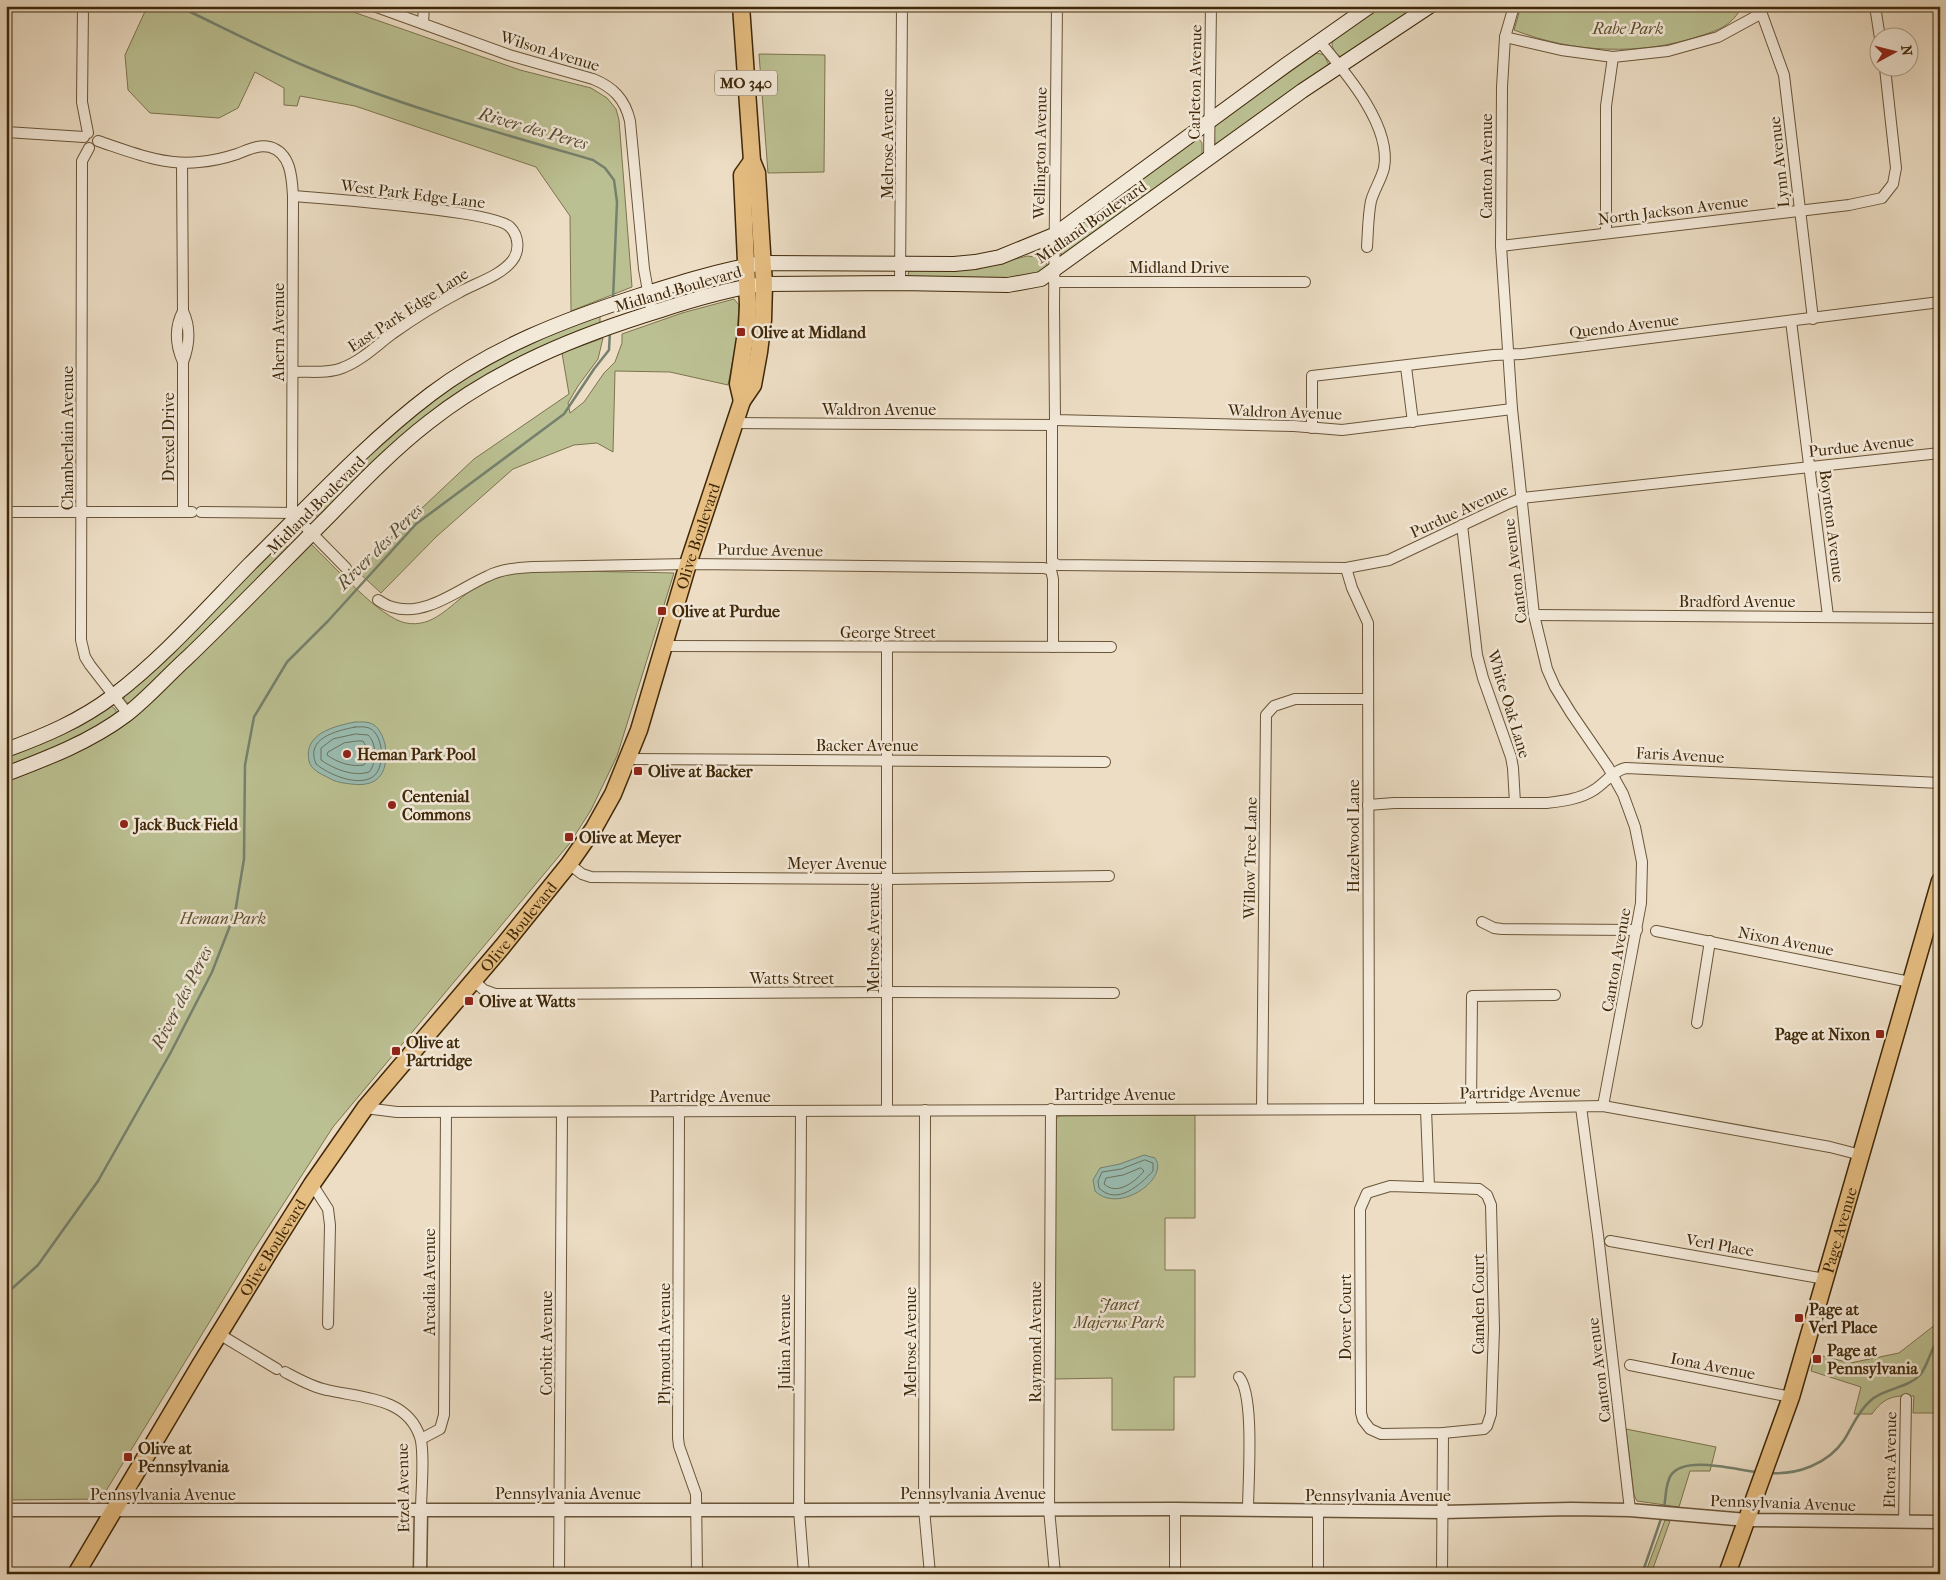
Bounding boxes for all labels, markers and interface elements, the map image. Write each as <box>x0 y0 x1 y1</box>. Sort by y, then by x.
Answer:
park label: Rabe Park <box>1591 19 1664 38</box>
street label: Carleton Avenue <box>1184 24 1206 140</box>
street label: Wilson Avenue <box>497 27 602 75</box>
north arrow <box>1868 28 1918 78</box>
text: N <box>1897 44 1916 57</box>
road number: MO 340 <box>715 70 777 96</box>
street label: Wellington Avenue <box>1029 87 1051 220</box>
street label: Melrose Avenue <box>878 89 897 199</box>
water label: River des Peres <box>475 103 590 155</box>
street label: Canton Avenue <box>1477 113 1496 219</box>
street label: Lynn Avenue <box>1765 115 1793 208</box>
street label: West Park Edge Lane <box>339 176 486 212</box>
street label: Midland Boulevard <box>1032 176 1150 267</box>
street label: North Jackson Avenue <box>1597 191 1749 229</box>
street label: Midland Drive <box>1129 258 1229 277</box>
street label: Midland Boulevard <box>612 262 744 316</box>
street label: East Park Edge Lane <box>344 264 472 356</box>
street label: Ahern Avenue <box>269 283 288 382</box>
street label: Quendo Avenue <box>1568 310 1680 342</box>
place label: Olive at Midland <box>751 323 867 342</box>
marker: Olive at Midland <box>735 326 747 338</box>
street label: Chamberlain Avenue <box>58 366 77 510</box>
street label: Drexel Drive <box>159 392 178 482</box>
street label: Waldron Avenue <box>821 400 936 419</box>
street label: Waldron Avenue <box>1227 400 1342 423</box>
street label: Purdue Avenue <box>1807 431 1915 461</box>
street label: Midland Boulevard <box>263 452 369 558</box>
street label: Boynton Avenue <box>1816 468 1848 584</box>
street label: Olive Boulevard <box>672 480 724 592</box>
street label: Purdue Avenue <box>1407 480 1511 542</box>
water label: River des Peres <box>332 499 428 595</box>
street label: Canton Avenue <box>1499 517 1531 624</box>
street label: Purdue Avenue <box>717 540 823 560</box>
street label: Bradford Avenue <box>1679 592 1795 611</box>
place label: Olive at Purdue <box>672 602 780 621</box>
marker: Olive at Purdue <box>656 605 668 617</box>
street label: George Street <box>840 623 936 642</box>
street label: White Oak Lane <box>1483 647 1535 761</box>
street label: Backer Avenue <box>816 736 918 755</box>
street label: Faris Avenue <box>1635 743 1725 767</box>
place label: Heman Park Pool <box>357 745 476 764</box>
marker: Heman Park Pool <box>341 748 353 760</box>
place label: Olive at Backer <box>648 762 754 781</box>
marker: Olive at Backer <box>632 765 644 777</box>
street label: Hazelwood Lane <box>1344 779 1363 893</box>
place label: Centenial Commons <box>402 787 471 824</box>
street label: Willow Tree Lane <box>1239 797 1261 920</box>
marker: Centenial Commons <box>386 799 398 811</box>
place label: Jack Buck Field <box>132 815 239 835</box>
marker: Jack Buck Field <box>118 818 130 830</box>
place label: Olive at Meyer <box>579 828 682 848</box>
marker: Olive at Meyer <box>563 831 575 843</box>
street label: Meyer Avenue <box>787 854 887 873</box>
street label: Olive Boulevard <box>476 877 561 975</box>
street label: Melrose Avenue <box>864 883 883 993</box>
street label: Canton Avenue <box>1597 906 1635 1014</box>
park label: Heman Park <box>179 909 266 928</box>
street label: Nixon Avenue <box>1737 922 1836 960</box>
water label: River des Peres <box>147 943 217 1054</box>
street label: Watts Street <box>749 969 835 988</box>
place label: Olive at Watts <box>479 992 576 1011</box>
marker: Olive at Watts <box>463 995 475 1007</box>
place label: Page at Nixon <box>1775 1025 1871 1045</box>
marker: Page at Nixon <box>1874 1028 1886 1040</box>
place label: Olive at Partridge <box>406 1033 472 1071</box>
marker: Olive at Partridge <box>390 1045 402 1057</box>
street label: Partridge Avenue <box>1459 1081 1581 1103</box>
street label: Partridge Avenue <box>1054 1085 1176 1104</box>
street label: Partridge Avenue <box>649 1087 771 1106</box>
street label: Page Avenue <box>1818 1185 1861 1275</box>
street label: Olive Boulevard <box>235 1195 310 1300</box>
street label: Arcadia Avenue <box>420 1228 439 1337</box>
street label: Verl Place <box>1684 1230 1755 1260</box>
street label: Camden Court <box>1469 1253 1488 1355</box>
street label: Dover Court <box>1336 1274 1355 1360</box>
street label: Raymond Avenue <box>1026 1281 1045 1403</box>
street label: Plymouth Avenue <box>655 1283 674 1405</box>
street label: Melrose Avenue <box>901 1287 920 1397</box>
street label: Corbitt Avenue <box>537 1290 556 1395</box>
street label: Julian Avenue <box>775 1294 794 1392</box>
park label: Janet Majerus Park <box>1072 1295 1165 1332</box>
place label: Page at Verl Place <box>1808 1300 1878 1337</box>
marker: Page at Verl Place <box>1793 1312 1805 1324</box>
street label: Canton Avenue <box>1583 1316 1615 1423</box>
place label: Page at Pennsylvania <box>1827 1341 1919 1379</box>
street label: Iona Avenue <box>1669 1348 1757 1384</box>
marker: Page at Pennsylvania <box>1811 1353 1823 1365</box>
street label: Eltora Avenue <box>1880 1411 1900 1509</box>
place label: Olive at Pennsylvania <box>138 1439 230 1477</box>
street label: Etzel Avenue <box>393 1443 413 1533</box>
marker: Olive at Pennsylvania <box>122 1451 134 1463</box>
street label: Pennsylvania Avenue <box>495 1484 641 1503</box>
street label: Pennsylvania Avenue <box>900 1484 1046 1503</box>
street label: Pennsylvania Avenue <box>90 1485 236 1504</box>
street label: Pennsylvania Avenue <box>1305 1486 1451 1505</box>
street label: Pennsylvania Avenue <box>1710 1491 1856 1515</box>

